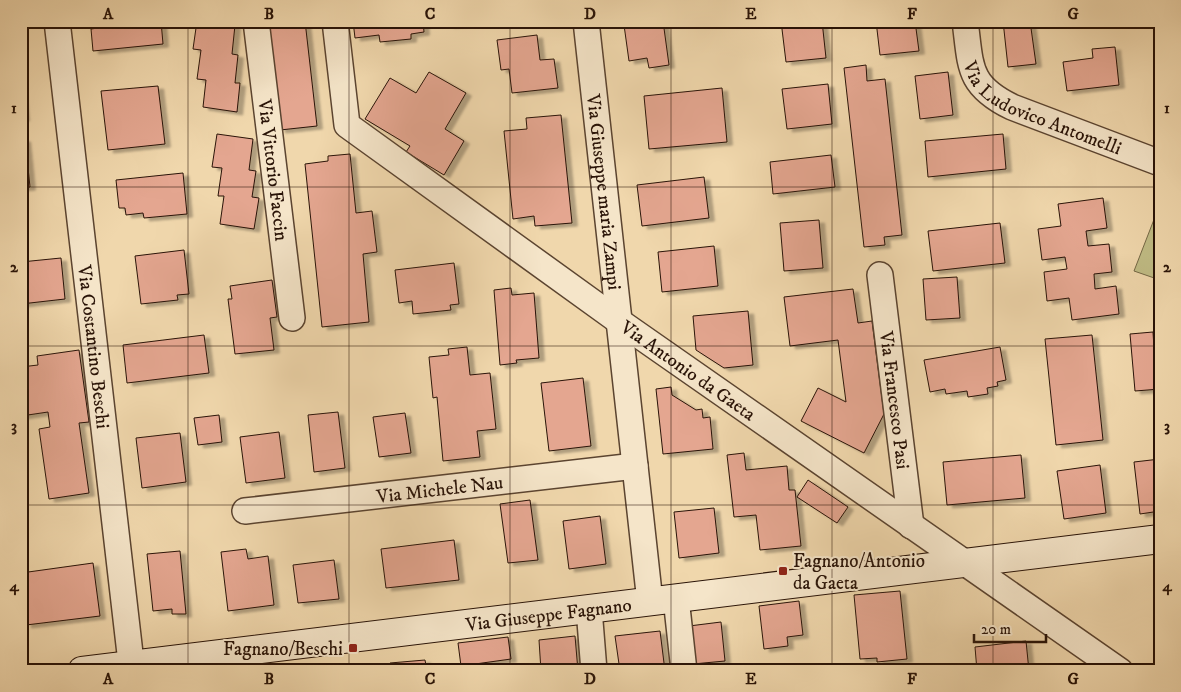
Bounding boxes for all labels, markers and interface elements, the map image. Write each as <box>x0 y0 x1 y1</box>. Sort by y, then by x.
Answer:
text: A <box>102 4 114 24</box>
text: B <box>264 4 274 24</box>
text: C <box>425 4 435 24</box>
text: D <box>584 4 596 24</box>
text: E <box>745 4 757 24</box>
text: F <box>907 4 917 24</box>
text: G <box>1067 4 1079 24</box>
street label: Via Ludovico Antomelli <box>957 57 1125 160</box>
street label: Via Giuseppe maria Zampi <box>581 92 626 291</box>
street label: Via Vittorio Faccin <box>252 97 293 242</box>
text: 1 <box>11 98 17 118</box>
text: 1 <box>1164 98 1170 118</box>
text: 2 <box>10 257 19 277</box>
text: 2 <box>1163 257 1172 277</box>
street label: Via Costantino Beschi <box>72 263 114 430</box>
street label: Via Antonio da Gaeta <box>615 315 760 426</box>
street label: Via Francesco Pasi <box>874 329 914 471</box>
text: 3 <box>11 416 17 436</box>
text: 3 <box>1164 416 1170 436</box>
street label: Via Michele Nau <box>374 471 504 509</box>
place label: Fagnano/Antonio da Gaeta <box>793 550 925 595</box>
marker: Fagnano/Antonio da Gaeta <box>777 565 789 577</box>
text: 4 <box>8 576 19 596</box>
text: 4 <box>1161 576 1172 596</box>
street label: Via Giuseppe Fagnano <box>463 594 633 637</box>
scale bar <box>974 612 1046 644</box>
text: 20 m <box>981 620 1011 639</box>
place label: Fagnano/Beschi <box>223 638 343 661</box>
marker: Fagnano/Beschi <box>347 642 359 654</box>
text: A <box>102 669 114 689</box>
text: B <box>264 669 274 689</box>
text: C <box>425 669 435 689</box>
text: D <box>584 669 596 689</box>
text: E <box>745 669 757 689</box>
text: F <box>907 669 917 689</box>
text: G <box>1067 669 1079 689</box>

